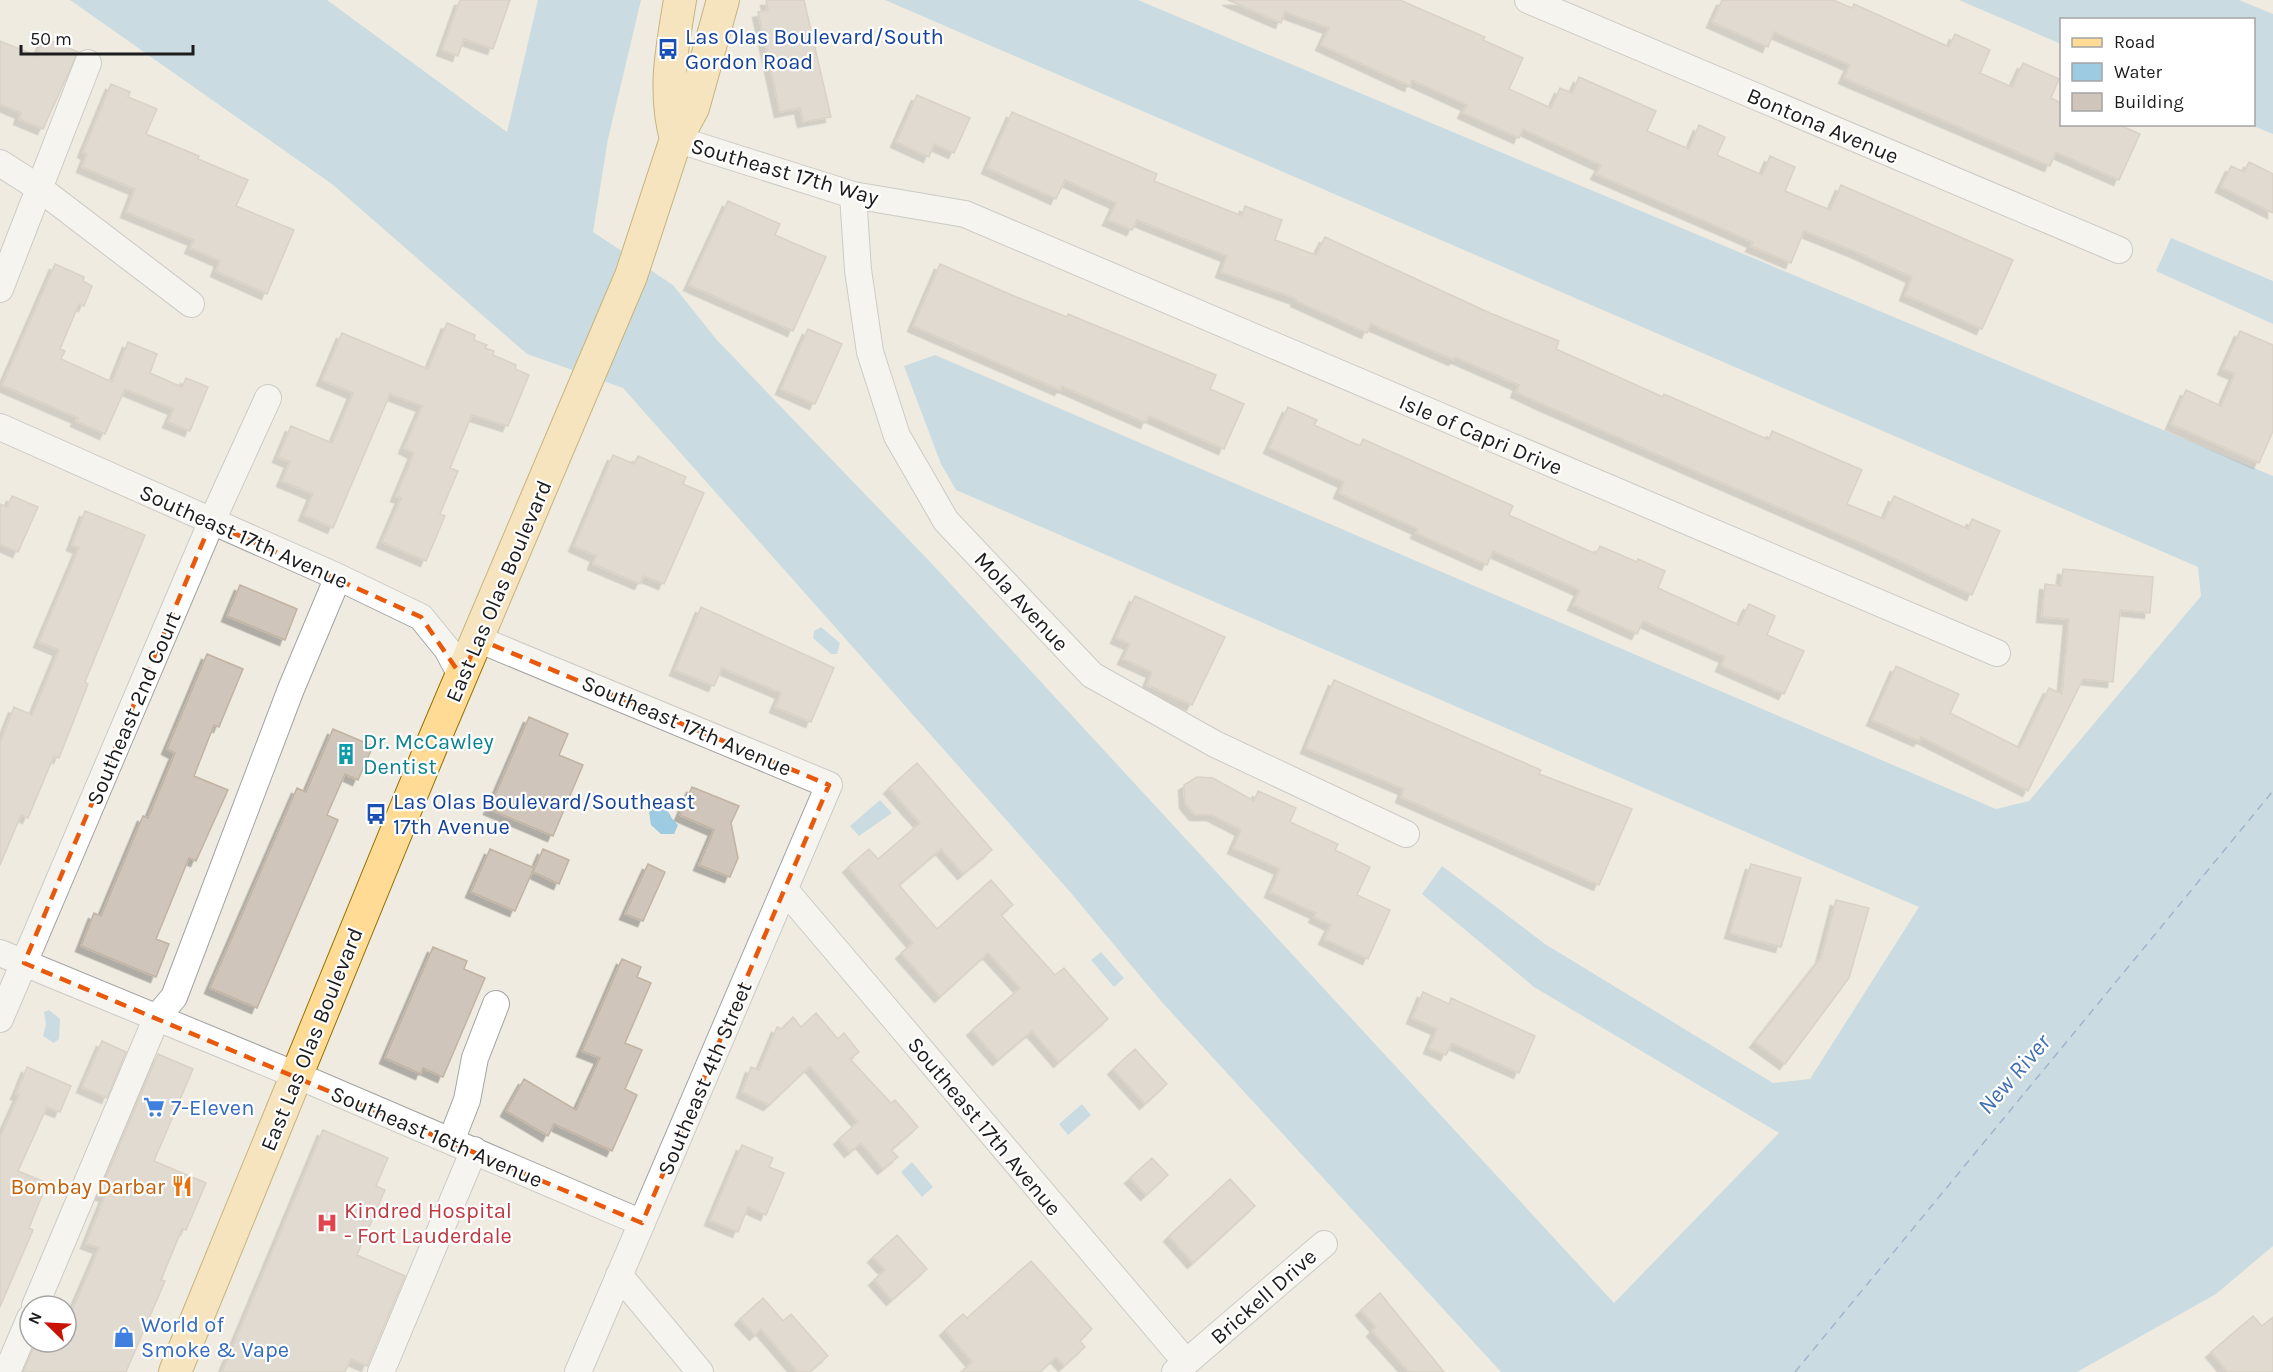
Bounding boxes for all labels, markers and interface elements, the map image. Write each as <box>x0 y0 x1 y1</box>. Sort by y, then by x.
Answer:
scale bar <box>21 18 194 56</box>
legend <box>2060 18 2255 126</box>
place label: Las Olas Boulevard/South Gordon Road <box>685 24 944 75</box>
text: 50 m <box>30 28 72 50</box>
text: Road <box>2114 31 2155 53</box>
bus stop icon: Las Olas Boulevard/South Gordon Road <box>656 37 680 61</box>
text: Water <box>2114 61 2162 83</box>
street label: Bontona Avenue <box>1743 82 1902 170</box>
text: Building <box>2114 91 2184 113</box>
street label: Southeast 17th Way <box>688 133 882 211</box>
street label: Isle of Capri Drive <box>1395 389 1566 481</box>
street label: East Las Olas Boulevard <box>440 476 558 706</box>
street label: Southeast 17th Avenue <box>135 479 352 595</box>
street label: Mola Avenue <box>969 547 1074 657</box>
street label: Southeast 2nd Court <box>81 608 187 809</box>
street label: Southeast 17th Avenue <box>578 670 795 782</box>
place label: Dr. McCawley Dentist <box>363 729 494 780</box>
building icon: Dr. McCawley Dentist <box>334 742 358 766</box>
place label: Las Olas Boulevard/Southeast 17th Avenue <box>393 789 695 840</box>
bus stop icon: Las Olas Boulevard/Southeast 17th Avenue <box>364 802 388 826</box>
street label: East Las Olas Boulevard <box>255 924 369 1155</box>
street label: Southeast 4th Street <box>652 978 758 1179</box>
water label: New River <box>1972 1028 2057 1120</box>
street label: Southeast 17th Avenue <box>902 1032 1067 1221</box>
street label: Southeast 16th Avenue <box>327 1080 546 1193</box>
supermarket icon: 7-Eleven <box>142 1095 166 1119</box>
place label: 7-Eleven <box>171 1095 254 1121</box>
place label: Bombay Darbar <box>10 1174 165 1200</box>
restaurant icon: Bombay Darbar <box>170 1174 194 1198</box>
place label: Kindred Hospital - Fort Lauderdale <box>344 1198 512 1249</box>
hospital icon: Kindred Hospital - Fort Lauderdale <box>315 1211 339 1235</box>
street label: Brickell Drive <box>1205 1244 1322 1350</box>
north arrow <box>18 1294 78 1354</box>
text: N <box>24 1309 46 1327</box>
place label: World of Smoke & Vape <box>141 1312 289 1363</box>
shop icon: World of Smoke & Vape <box>112 1325 136 1349</box>

